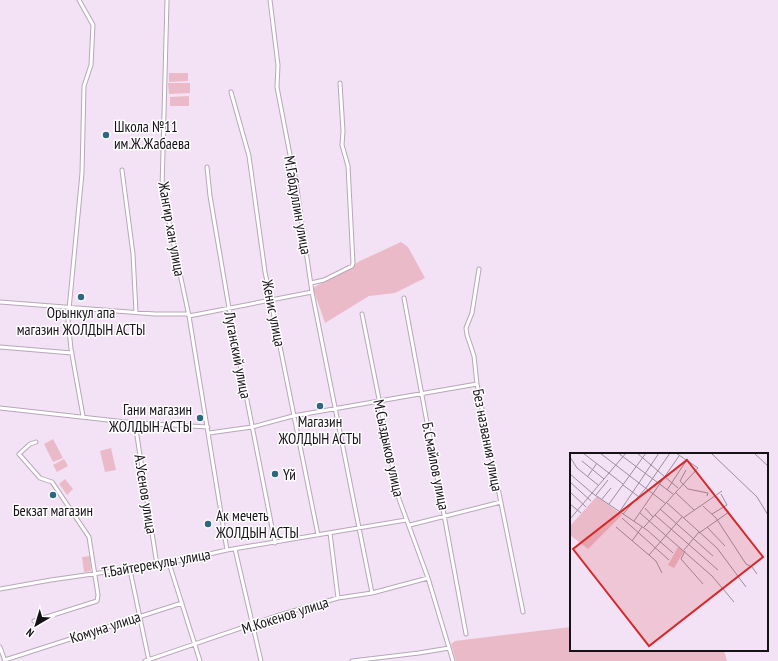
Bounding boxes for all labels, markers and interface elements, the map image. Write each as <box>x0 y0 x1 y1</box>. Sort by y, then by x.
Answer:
place label: Школа №11 им.Ж.Жабаева <box>114 117 190 153</box>
marker: Школа №11 им.Ж.Жабаева <box>101 130 111 140</box>
street label: М.Габдуллин улица <box>280 154 316 256</box>
street label: Жангир хан улица <box>154 179 190 278</box>
street label: Женис улица <box>258 277 290 348</box>
marker: Орынкул апа магазин ЖОЛДЫН АСТЫ <box>76 292 86 302</box>
place label: Орынкул апа магазин ЖОЛДЫН АСТЫ <box>17 303 145 339</box>
street label: Луганский улица <box>220 309 256 400</box>
street label: Без названия улица <box>469 387 507 493</box>
street label: М.Сыздыков улица <box>369 398 409 498</box>
place label: Гани магазин ЖОЛДЫН АСТЫ <box>108 400 192 436</box>
marker: Магазин ЖОЛДЫН АСТЫ <box>315 401 325 411</box>
place label: Магазин ЖОЛДЫН АСТЫ <box>278 412 361 448</box>
marker: Гани магазин ЖОЛДЫН АСТЫ <box>195 413 205 423</box>
street label: Б.Смайлов улица <box>418 420 454 512</box>
street label: А.Усенов улица <box>130 453 162 535</box>
inset map <box>570 453 768 651</box>
place label: Үй <box>283 465 296 484</box>
marker: Үй <box>270 469 280 479</box>
marker: Бекзат магазин <box>48 490 58 500</box>
place label: Бекзат магазин <box>13 501 93 520</box>
place label: Ак мечеть ЖОЛДЫН АСТЫ <box>215 506 299 542</box>
marker: Ак мечеть ЖОЛДЫН АСТЫ <box>203 519 213 529</box>
street label: Т.Байтерекулы улица <box>100 544 212 582</box>
street label: М.Кокенов улица <box>239 592 331 638</box>
north arrow <box>16 605 56 645</box>
street label: Комуна улица <box>67 607 143 647</box>
text: N <box>23 626 36 640</box>

